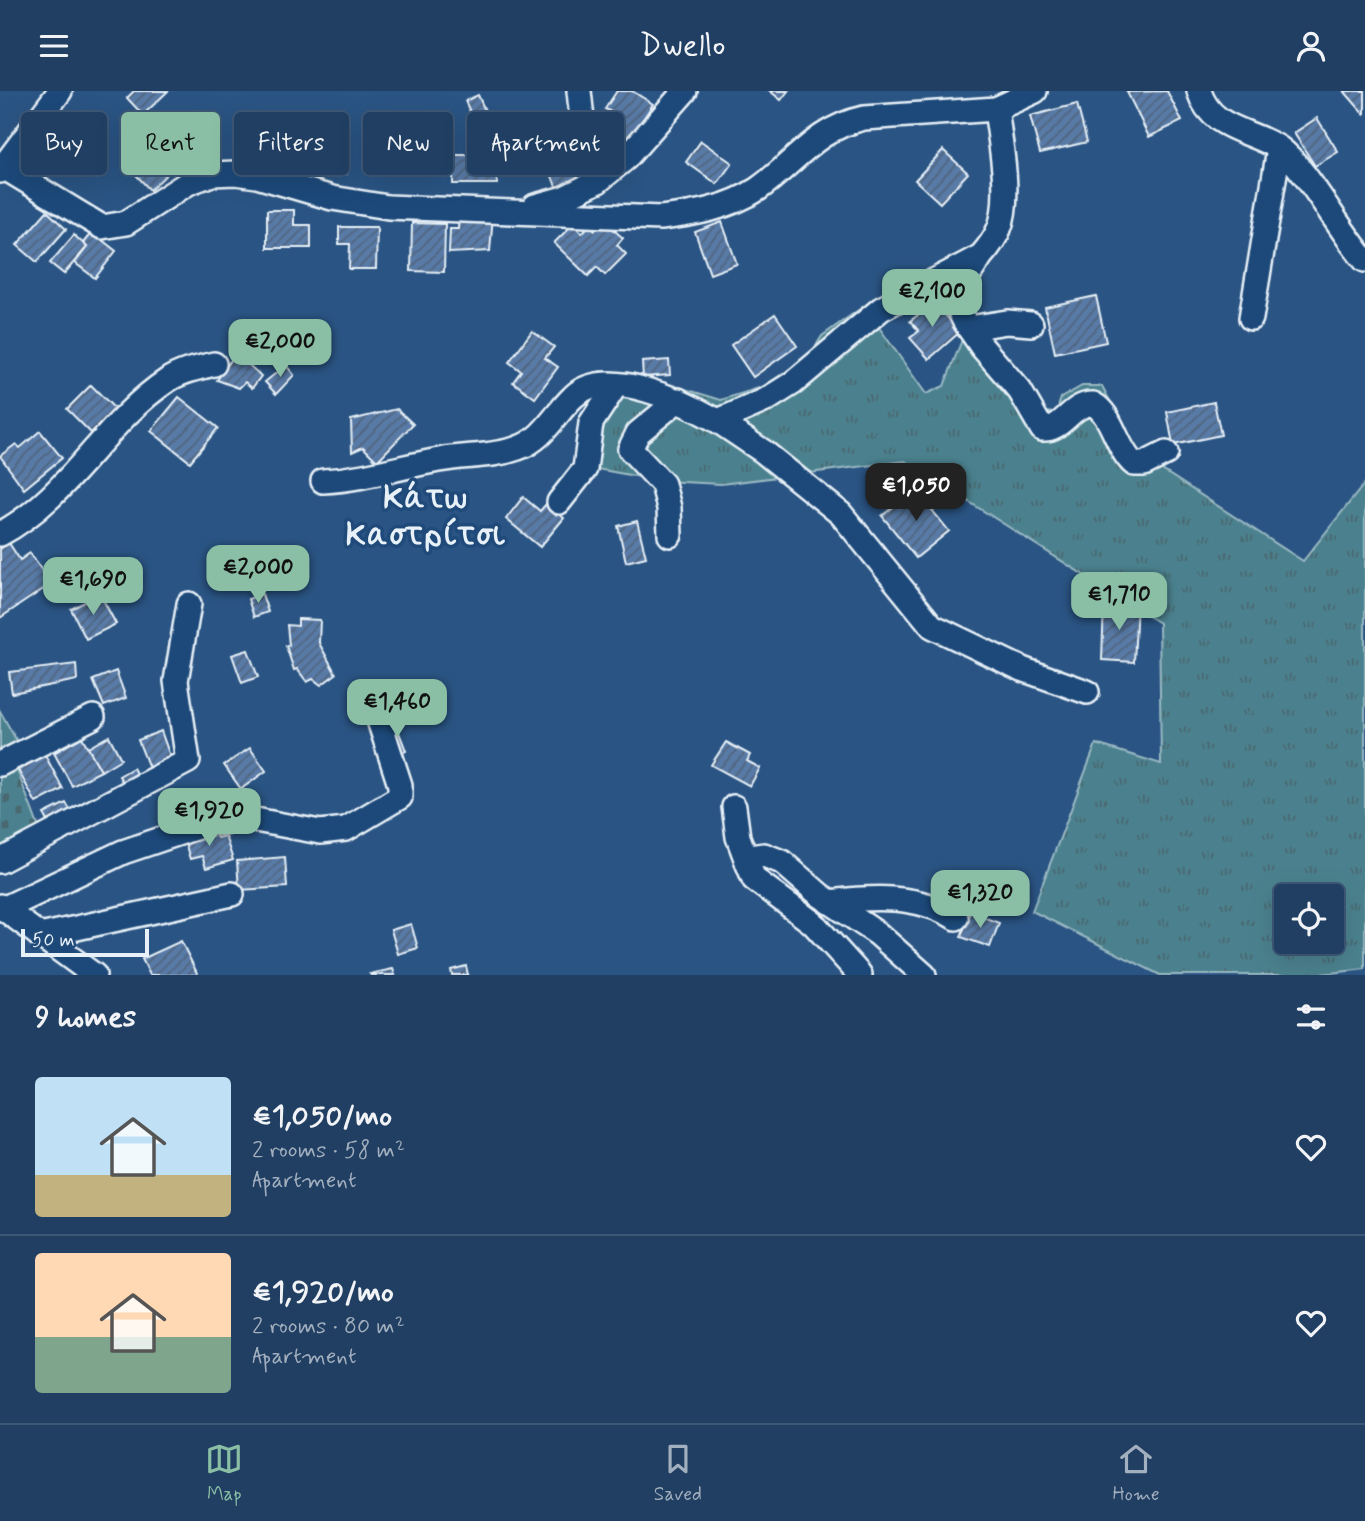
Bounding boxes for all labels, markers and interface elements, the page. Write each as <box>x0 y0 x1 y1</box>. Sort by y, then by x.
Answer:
text: Dwello <box>639 25 726 67</box>
icon: menu <box>35 27 73 65</box>
icon: person <box>1292 27 1330 65</box>
chip: Buy <box>21 112 107 175</box>
chip: Rent <box>121 112 220 175</box>
chip: Filters <box>234 112 349 175</box>
chip: New <box>363 112 453 175</box>
chip: Apartment <box>467 112 624 175</box>
pin: €2,100 <box>875 269 989 329</box>
text: €2,100 <box>898 277 966 307</box>
pin: €2,000 <box>223 320 337 379</box>
text: €2,000 <box>244 327 316 357</box>
pin: €1,050 <box>859 463 973 523</box>
text: €1,050 <box>881 471 951 501</box>
district label: Κάτω Καστρίτσι <box>346 478 506 557</box>
pin: €2,000 <box>201 545 315 605</box>
text: €2,000 <box>222 553 294 583</box>
pin: €1,690 <box>36 557 150 617</box>
text: €1,690 <box>59 565 127 595</box>
pin: €1,710 <box>1062 573 1176 632</box>
text: €1,710 <box>1087 580 1151 610</box>
pin: €1,460 <box>340 679 454 739</box>
text: €1,460 <box>363 687 431 717</box>
pin: €1,920 <box>152 789 266 848</box>
text: €1,920 <box>174 796 244 826</box>
pin: €1,320 <box>923 871 1037 930</box>
text: €1,320 <box>947 878 1013 908</box>
map controls <box>1274 884 1344 954</box>
button: locate <box>1274 884 1344 954</box>
scale bar <box>21 926 149 958</box>
text: 50 m <box>32 928 75 953</box>
text: 9 homes <box>35 998 136 1037</box>
icon: filters <box>1292 998 1330 1036</box>
text: €1,050/mo <box>252 1097 392 1136</box>
icon: home <box>91 1105 175 1189</box>
icon: heart <box>1292 1128 1330 1166</box>
text: 2 rooms · 58 m² <box>252 1136 405 1166</box>
text: Apartment <box>252 1166 357 1196</box>
text: €1,920/mo <box>252 1273 394 1312</box>
icon: home <box>91 1281 175 1365</box>
icon: heart <box>1292 1304 1330 1342</box>
text: 2 rooms · 80 m² <box>252 1312 405 1342</box>
text: Apartment <box>252 1342 357 1372</box>
tab: Map <box>205 1440 243 1507</box>
tab: Saved <box>654 1440 702 1507</box>
tab: Home <box>1112 1440 1160 1507</box>

